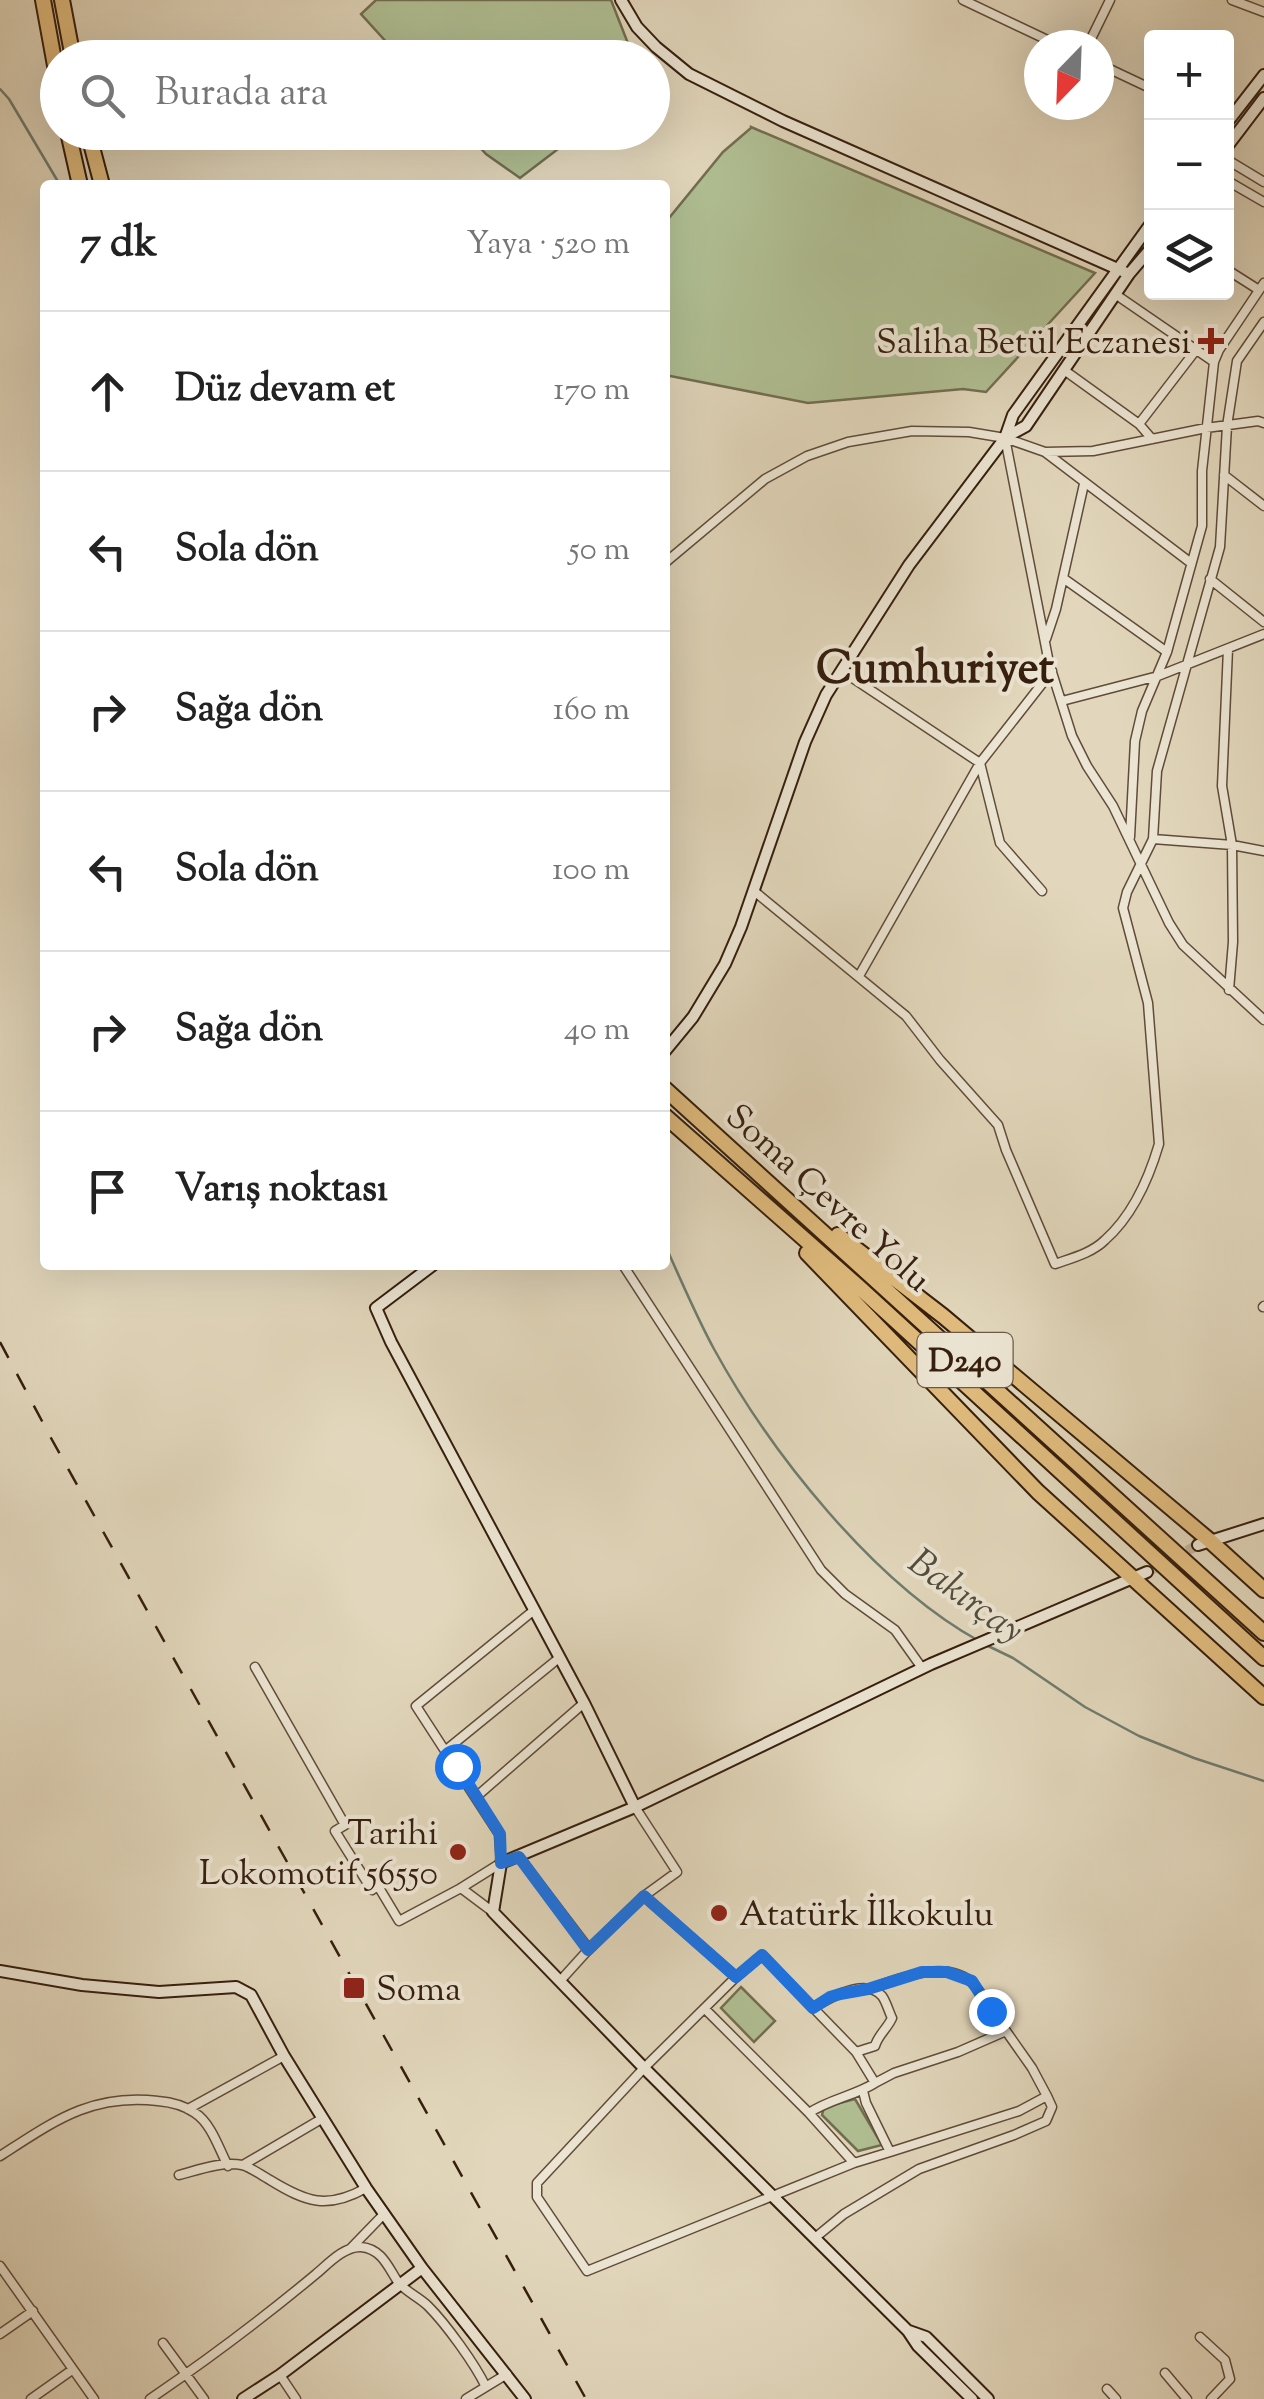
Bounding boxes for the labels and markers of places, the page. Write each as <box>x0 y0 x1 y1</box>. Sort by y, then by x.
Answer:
place label: Saliha Betül Eczanesi <box>876 319 1191 370</box>
marker: Saliha Betül Eczanesi <box>1200 330 1222 352</box>
place label: Tarihi Lokomotif 56550 <box>199 1810 438 1901</box>
marker: Tarihi Lokomotif 56550 <box>447 1841 469 1863</box>
place label: Atatürk İlkokulu <box>739 1891 994 1942</box>
marker: Atatürk İlkokulu <box>708 1902 730 1924</box>
place label: Soma <box>376 1966 461 2017</box>
marker: Soma <box>341 1975 367 2001</box>

